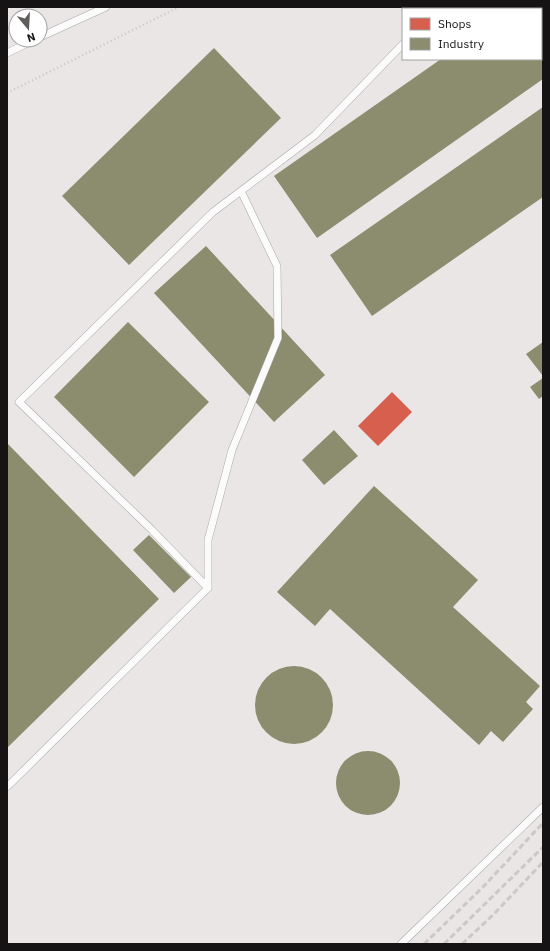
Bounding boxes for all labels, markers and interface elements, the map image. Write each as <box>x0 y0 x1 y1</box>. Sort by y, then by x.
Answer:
north arrow <box>8 8 48 48</box>
legend <box>402 8 542 60</box>
text: Shops <box>438 16 471 31</box>
text: N <box>25 30 37 45</box>
text: Industry <box>438 36 484 51</box>

